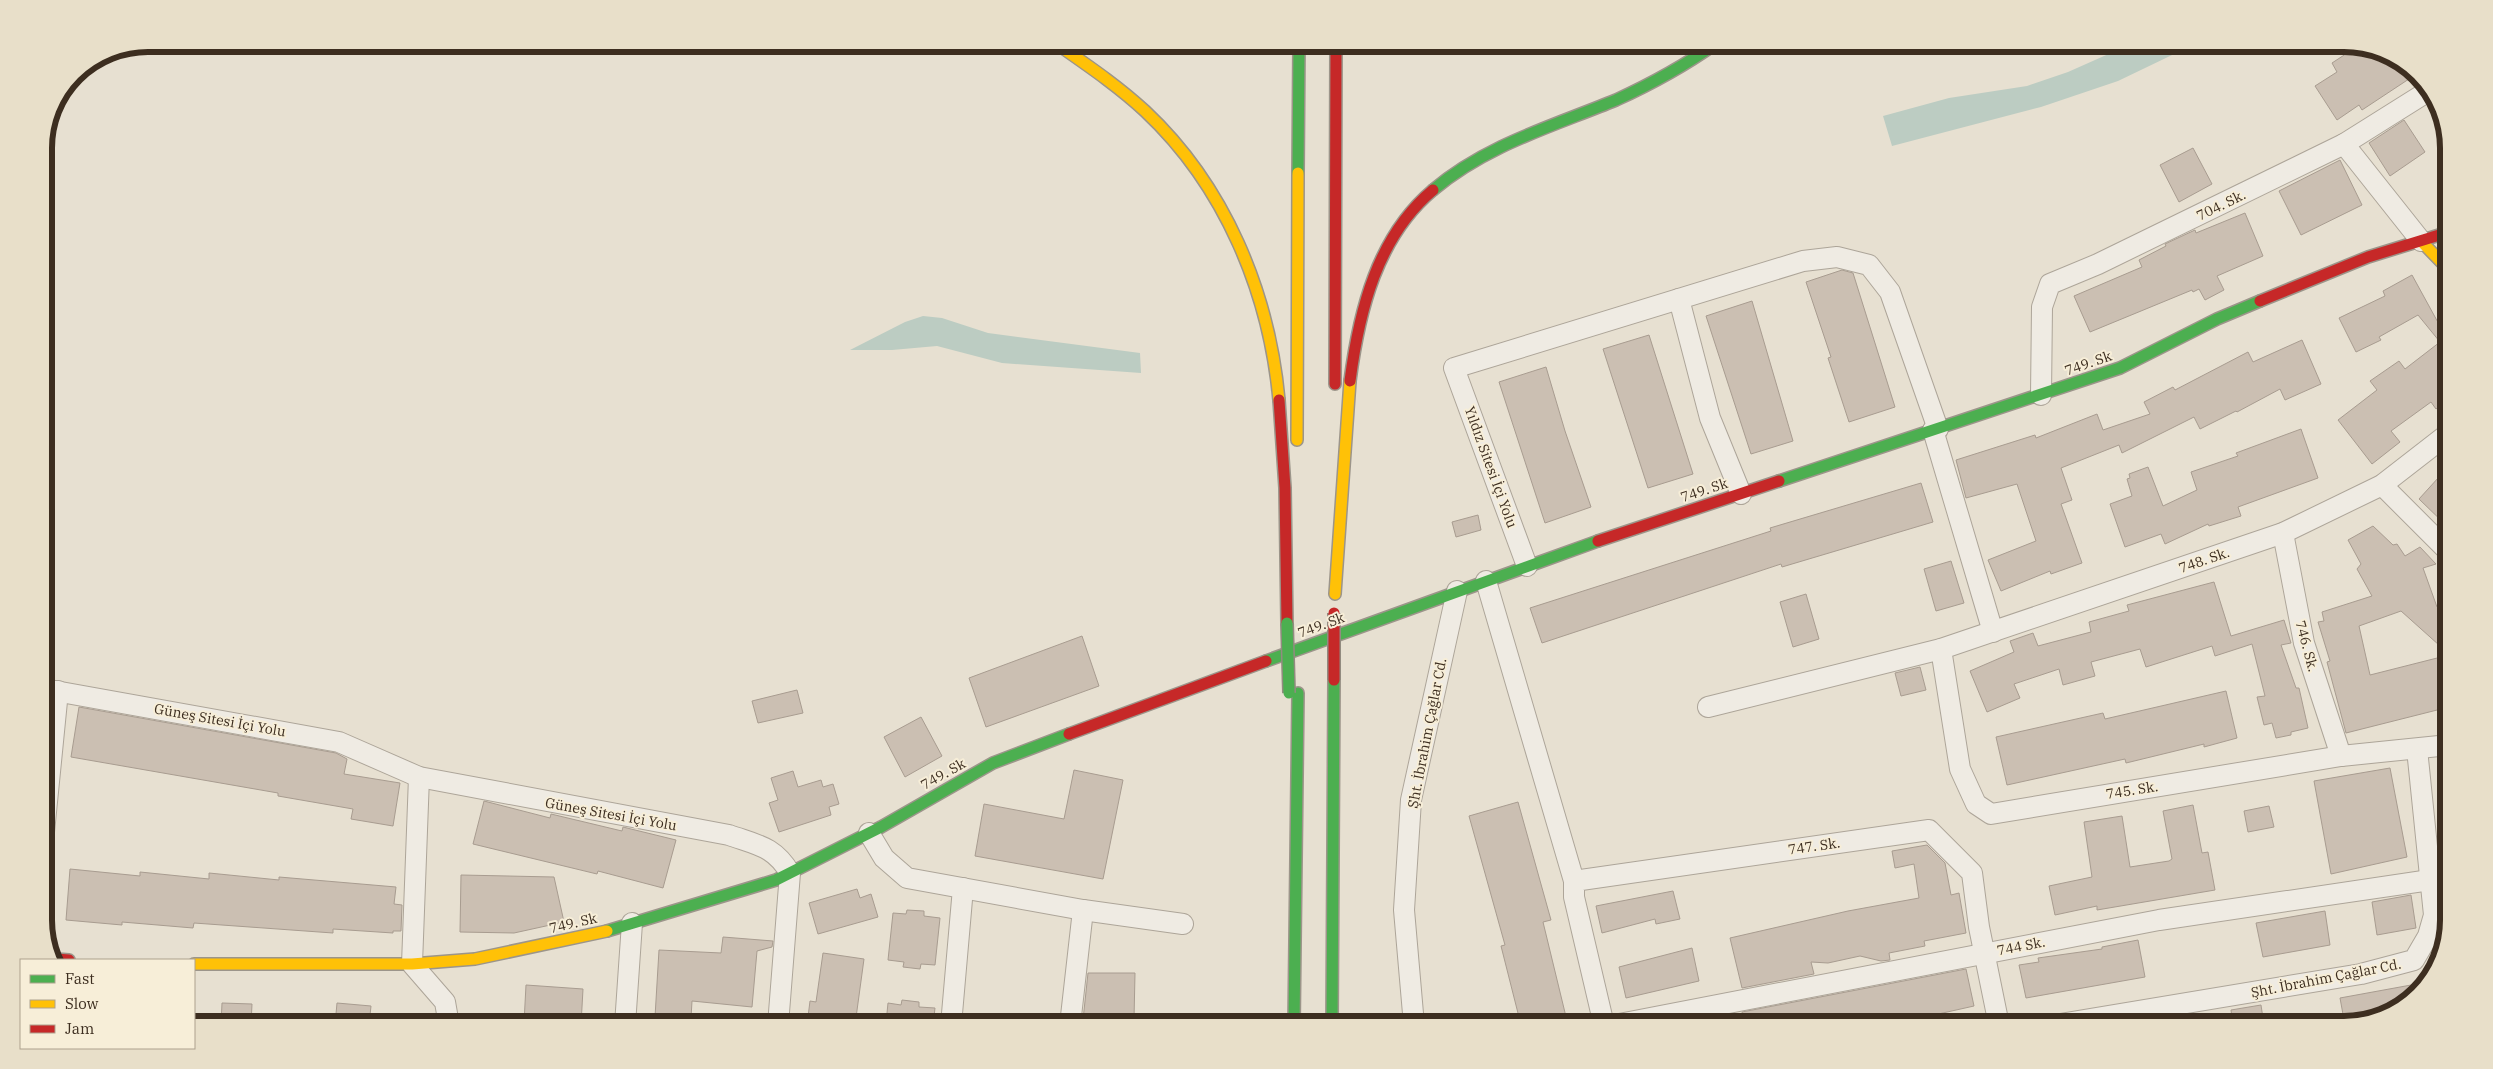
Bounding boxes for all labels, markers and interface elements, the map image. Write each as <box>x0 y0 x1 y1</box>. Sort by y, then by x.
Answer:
street label: 704. Sk. <box>2193 185 2249 225</box>
street label: 749. Sk <box>2062 346 2115 379</box>
street label: Yıldız Sitesi İçi Yolu <box>1461 404 1521 531</box>
street label: 749. Sk <box>1678 474 1731 506</box>
street label: 748. Sk. <box>2176 543 2232 577</box>
street label: 749. Sk <box>1295 608 1348 642</box>
street label: 746. Sk. <box>2291 618 2323 674</box>
street label: Şht. İbrahim Çağlar Cd. <box>1404 656 1450 810</box>
street label: Güneş Sitesi İçi Yolu <box>153 700 287 740</box>
street label: 749. Sk <box>917 754 969 794</box>
street label: 745. Sk. <box>2105 777 2159 803</box>
street label: Güneş Sitesi İçi Yolu <box>544 794 678 834</box>
street label: 747. Sk. <box>1787 833 1841 859</box>
street label: 749. Sk <box>547 909 600 937</box>
street label: 744 Sk. <box>1995 933 2047 959</box>
street label: Şht. İbrahim Çağlar Cd. <box>2249 955 2403 1001</box>
legend <box>20 959 195 1049</box>
text: Fast <box>65 969 95 988</box>
text: Slow <box>65 994 99 1013</box>
text: Jam <box>65 1019 94 1038</box>

